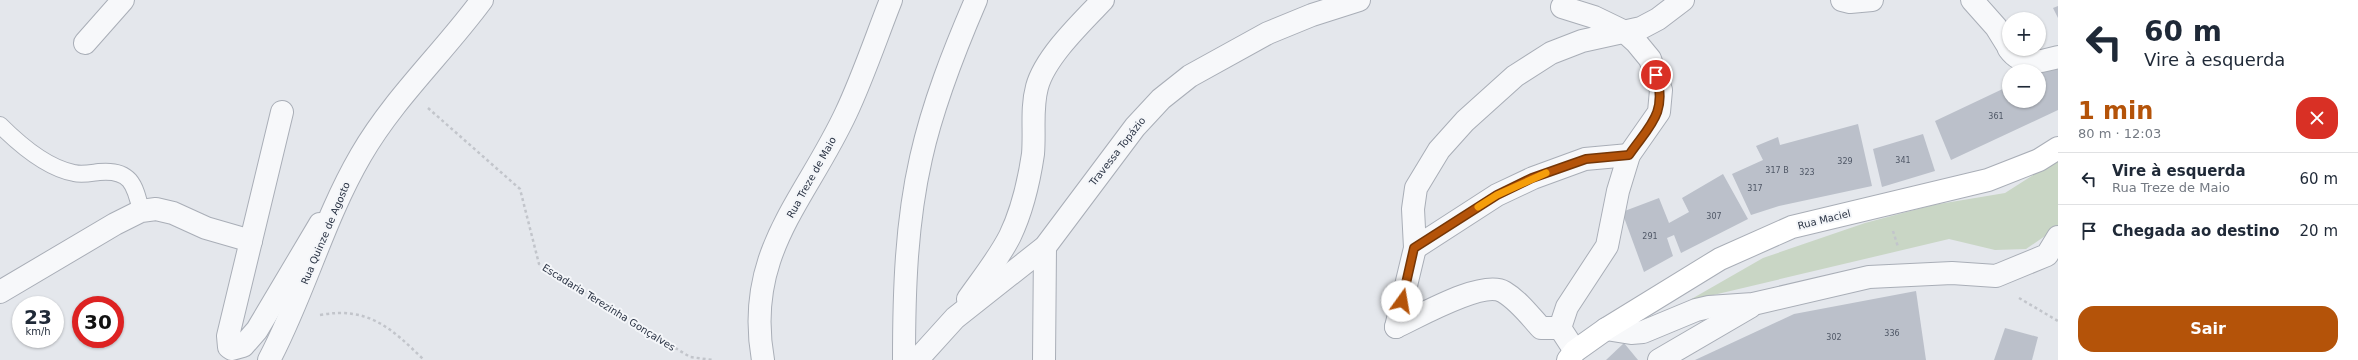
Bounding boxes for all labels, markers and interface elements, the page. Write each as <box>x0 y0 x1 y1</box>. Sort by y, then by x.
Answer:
map controls <box>2002 12 2046 108</box>
button: + <box>2002 12 2046 56</box>
text: 60 m <box>2144 15 2222 48</box>
icon: left <box>2078 16 2130 68</box>
text: Vire à esquerda <box>2144 49 2285 70</box>
pin <box>1639 58 1673 92</box>
icon: arrive <box>1645 64 1667 86</box>
button: − <box>2002 64 2046 108</box>
text: 1 min <box>2078 97 2153 125</box>
button: close <box>2296 97 2338 139</box>
house number: 361 <box>1988 112 2004 121</box>
street label: Travessa Topázio <box>1087 115 1148 189</box>
text: 80 m · 12:03 <box>2078 126 2161 141</box>
street label: Rua Treze de Maio <box>785 135 838 220</box>
house number: 341 <box>1895 156 1911 165</box>
house number: 329 <box>1837 157 1853 166</box>
text: Vire à esquerda <box>2112 162 2246 180</box>
house number: 317 B <box>1765 166 1789 175</box>
house number: 323 <box>1799 168 1815 177</box>
icon: left <box>2078 168 2100 190</box>
text: 60 m <box>2300 170 2338 188</box>
street label: Rua Quinze de Agosto <box>299 180 352 286</box>
text: Rua Treze de Maio <box>2112 180 2230 195</box>
house number: 317 <box>1747 184 1763 193</box>
street label: Rua Maciel <box>1797 208 1852 231</box>
house number: 307 <box>1706 212 1722 221</box>
icon: arrive <box>2078 220 2100 242</box>
text: Chegada ao destino <box>2112 222 2280 240</box>
text: 20 m <box>2300 222 2338 240</box>
house number: 291 <box>1642 232 1658 241</box>
street label: Escadaria Terezinha Gonçalves <box>540 262 677 353</box>
position arrow <box>1381 280 1423 322</box>
speed limit sign: 30 <box>72 296 124 348</box>
text: 23 <box>24 305 52 329</box>
button: Sair <box>2078 306 2338 352</box>
text: km/h <box>25 326 51 337</box>
house number: 336 <box>1884 329 1900 338</box>
house number: 302 <box>1826 333 1842 342</box>

